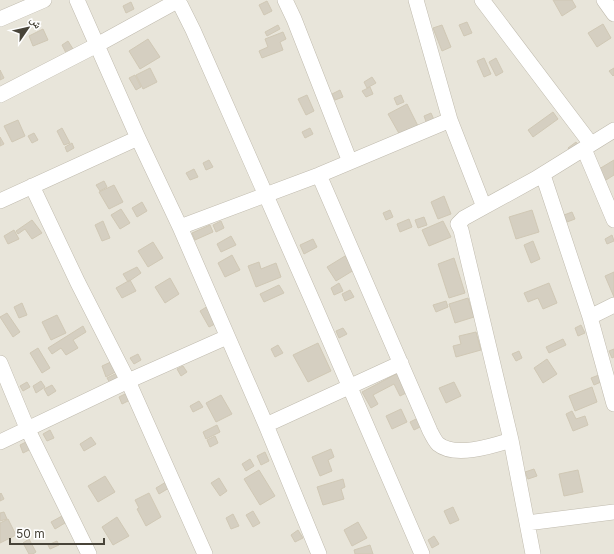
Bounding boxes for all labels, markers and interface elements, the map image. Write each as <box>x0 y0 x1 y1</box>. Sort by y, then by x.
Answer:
north arrow <box>8 8 48 48</box>
text: ش <box>26 14 46 32</box>
scale bar <box>10 520 104 546</box>
text: 50 m <box>16 526 45 541</box>

